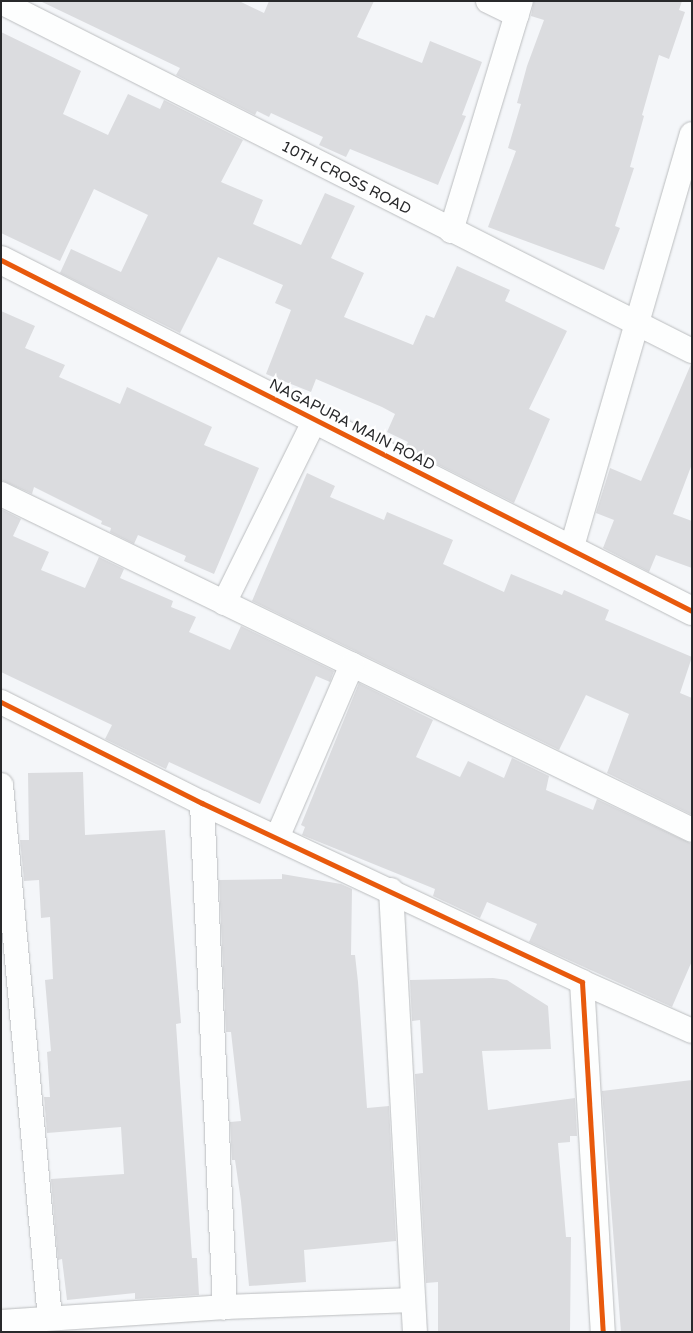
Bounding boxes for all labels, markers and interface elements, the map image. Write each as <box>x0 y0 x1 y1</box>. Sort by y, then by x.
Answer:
street label: 10TH CROSS ROAD <box>278 137 414 219</box>
street label: NAGAPURA MAIN ROAD <box>266 375 438 475</box>

